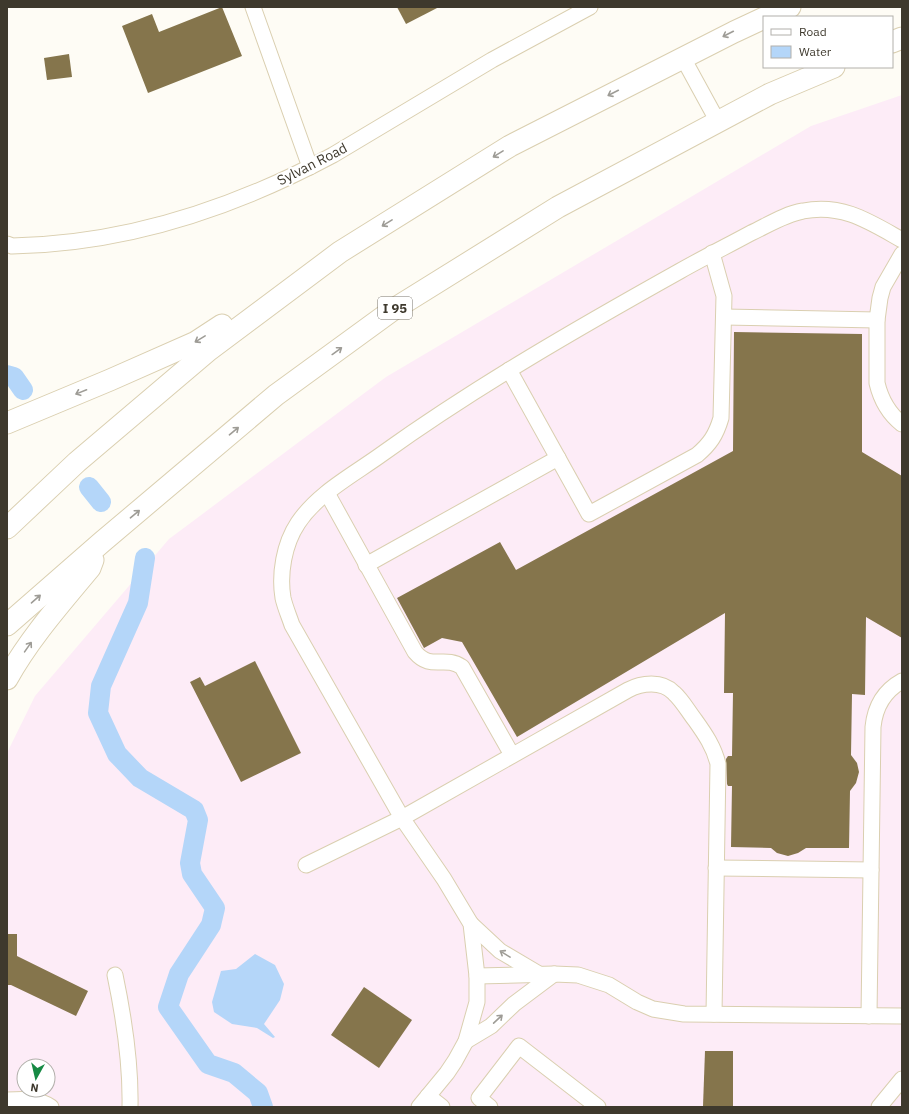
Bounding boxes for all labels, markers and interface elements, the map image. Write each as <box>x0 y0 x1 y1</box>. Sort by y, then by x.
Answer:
legend <box>763 16 893 68</box>
text: Road <box>799 24 827 39</box>
one-way arrow <box>723 31 735 39</box>
text: Water <box>799 44 832 59</box>
one-way arrow <box>607 90 619 98</box>
street label: Sylvan Road <box>274 139 350 189</box>
one-way arrow <box>492 149 503 158</box>
one-way arrow <box>381 219 393 227</box>
road number: I 95 <box>378 297 412 319</box>
one-way arrow <box>194 336 206 344</box>
one-way arrow <box>331 347 342 355</box>
one-way arrow <box>76 389 88 396</box>
one-way arrow <box>229 426 240 435</box>
one-way arrow <box>130 510 140 519</box>
one-way arrow <box>31 595 41 604</box>
one-way arrow <box>24 641 32 652</box>
one-way arrow <box>500 950 511 958</box>
one-way arrow <box>493 1014 503 1023</box>
north arrow <box>16 1058 56 1098</box>
text: N <box>30 1080 40 1095</box>

